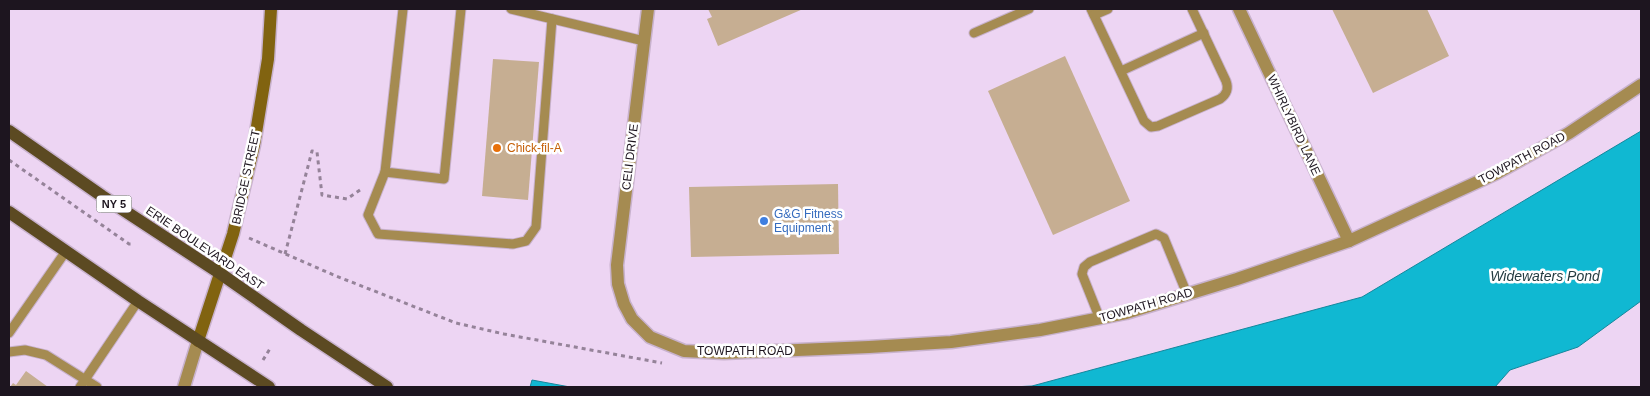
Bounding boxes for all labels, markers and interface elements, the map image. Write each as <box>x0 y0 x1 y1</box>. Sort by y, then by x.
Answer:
street label: WHIRLYBIRD LANE <box>1265 73 1323 177</box>
street label: CELI DRIVE <box>619 123 641 191</box>
street label: BRIDGE STREET <box>229 128 263 226</box>
street label: TOWPATH ROAD <box>1476 129 1568 187</box>
place label: Chick-fil-A <box>507 141 562 155</box>
marker: Chick-fil-A <box>491 142 503 154</box>
road number: NY 5 <box>96 195 132 212</box>
street label: ERIE BOULEVARD EAST <box>143 203 267 293</box>
place label: G&G Fitness Equipment <box>774 207 843 235</box>
marker: G&G Fitness Equipment <box>758 215 770 227</box>
water label: Widewaters Pond <box>1490 268 1601 284</box>
street label: TOWPATH ROAD <box>1098 285 1194 325</box>
street label: TOWPATH ROAD <box>697 344 793 358</box>

